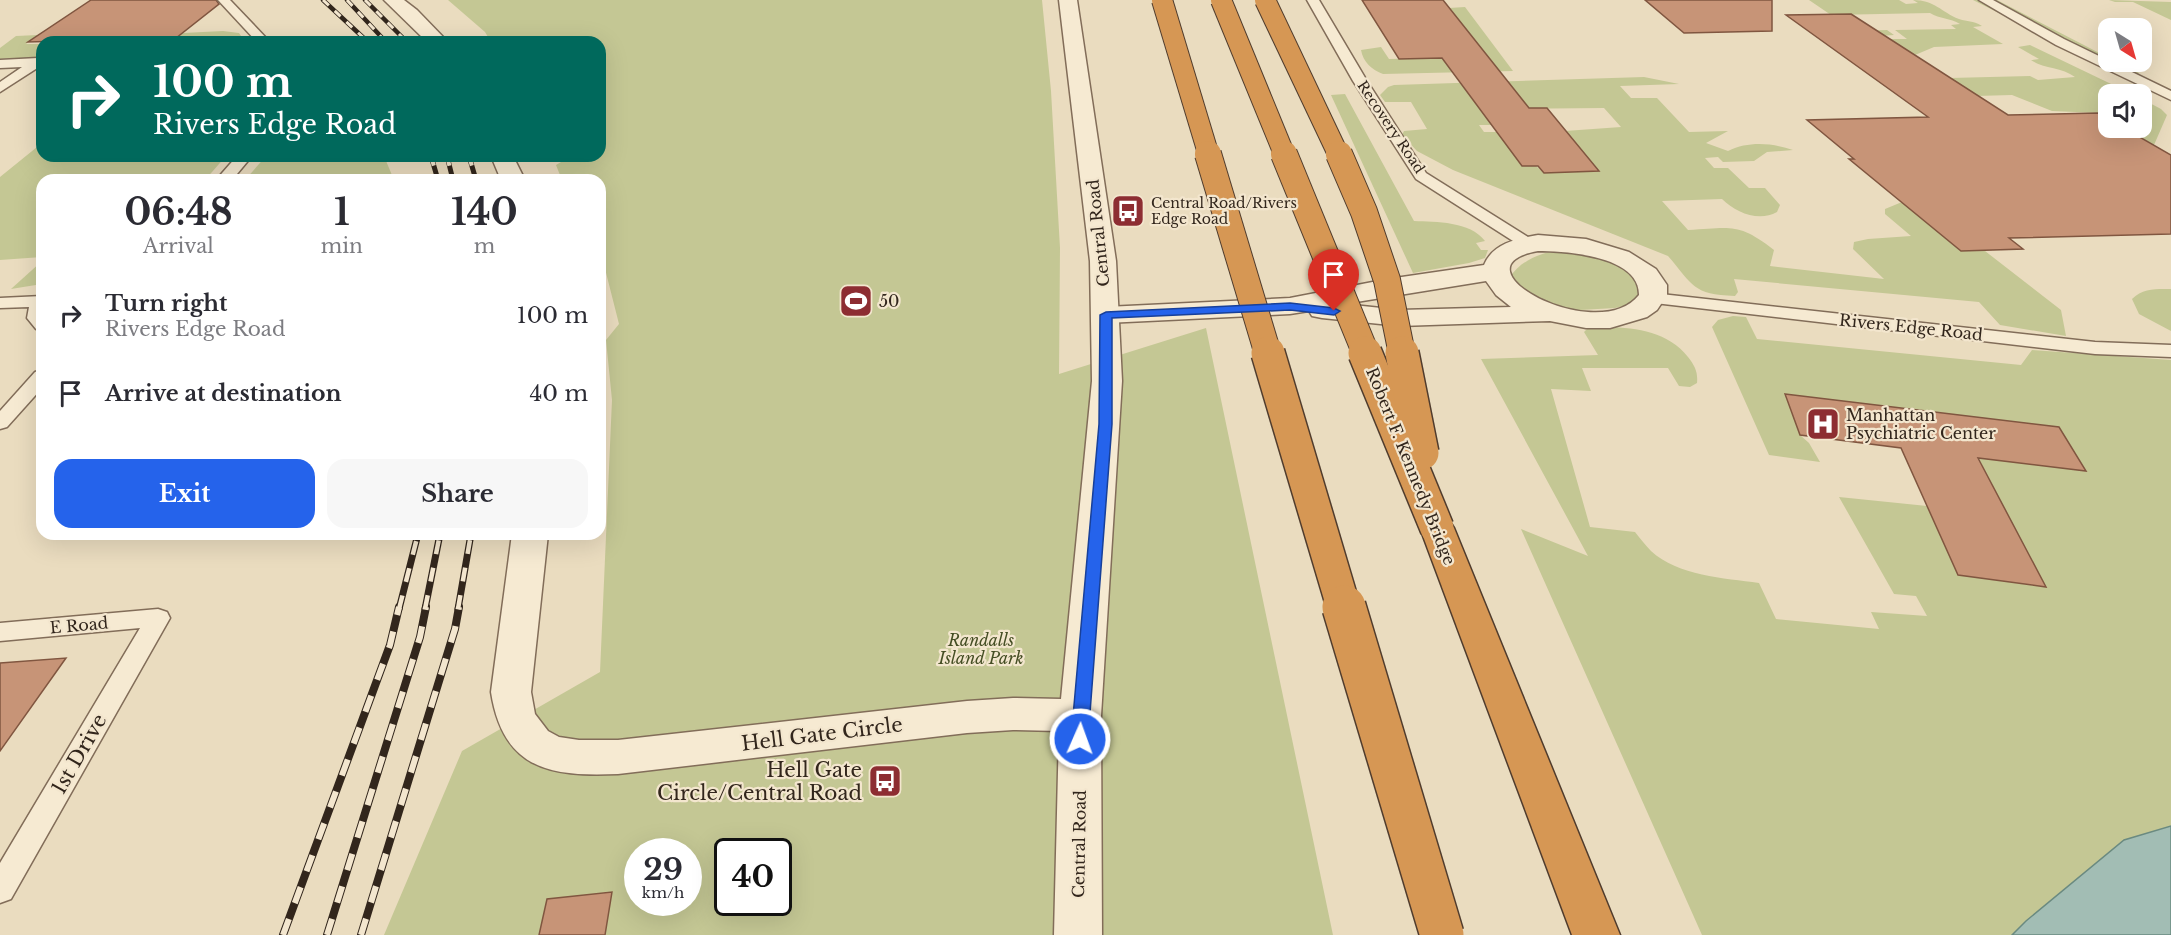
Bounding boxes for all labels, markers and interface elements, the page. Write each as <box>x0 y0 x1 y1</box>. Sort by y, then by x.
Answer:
north arrow <box>2098 18 2152 72</box>
map controls <box>2098 18 2152 138</box>
text: 100 m <box>153 56 292 108</box>
icon: right <box>54 60 132 138</box>
street label: Recovery Road <box>1353 77 1429 177</box>
button: sound <box>2098 84 2152 138</box>
text: Rivers Edge Road <box>153 108 397 141</box>
street label: Central Road <box>1082 178 1114 288</box>
text: 06:48 <box>124 190 233 235</box>
text: 1 <box>334 190 350 235</box>
text: 140 <box>451 190 518 235</box>
bus stop icon: Central Road/Rivers Edge Road <box>1110 193 1146 229</box>
place label: Central Road/Rivers Edge Road <box>1151 194 1297 228</box>
text: Arrival <box>143 234 214 258</box>
text: min <box>321 234 363 258</box>
text: m <box>474 234 495 258</box>
pin <box>1308 249 1359 311</box>
icon: arrive <box>1317 258 1350 291</box>
sports icon: 50 <box>838 283 874 319</box>
text: Turn right <box>105 290 227 317</box>
place label: 50 <box>879 291 900 311</box>
icon: right <box>54 299 87 332</box>
text: 100 m <box>517 302 588 329</box>
street label: Rivers Edge Road <box>1838 310 1984 345</box>
text: Rivers Edge Road <box>105 317 285 341</box>
street label: Robert F. Kennedy Bridge <box>1362 364 1460 568</box>
icon: arrive <box>54 377 87 410</box>
text: Arrive at destination <box>105 380 342 407</box>
text: 40 m <box>530 380 588 407</box>
place label: Manhattan Psychiatric Center <box>1846 405 1996 443</box>
hospital icon: Manhattan Psychiatric Center <box>1805 406 1841 442</box>
button: Exit <box>54 459 315 528</box>
button: Share <box>327 459 588 528</box>
street label: E Road <box>49 612 109 638</box>
park label: Randalls Island Park <box>937 630 1024 668</box>
position arrow <box>1048 707 1112 771</box>
street label: 1st Drive <box>46 710 112 798</box>
street label: Hell Gate Circle <box>740 712 904 756</box>
place label: Hell Gate Circle/Central Road <box>657 758 862 805</box>
bus stop icon: Hell Gate Circle/Central Road <box>867 763 903 799</box>
street label: Central Road <box>1068 790 1090 898</box>
speed limit sign: 40 <box>714 838 792 916</box>
text: 29 <box>643 851 683 888</box>
text: km/h <box>642 883 684 902</box>

